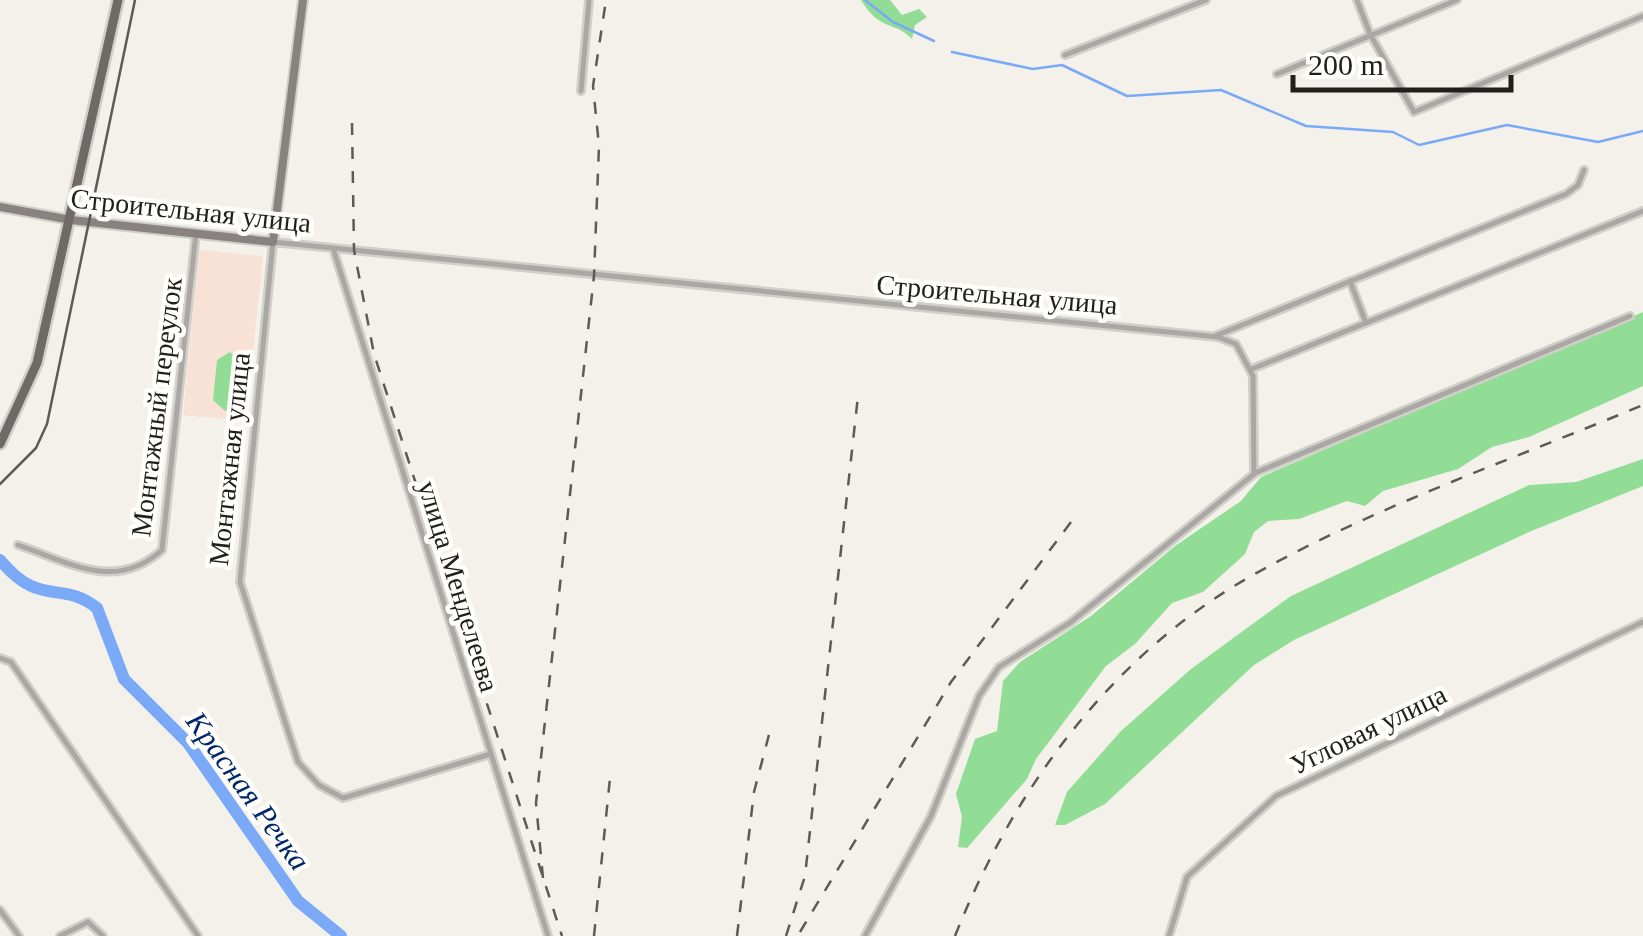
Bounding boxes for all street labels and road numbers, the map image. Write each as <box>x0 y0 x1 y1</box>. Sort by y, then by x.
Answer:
street label: Строительная улица <box>69 182 313 239</box>
street label: Строительная улица <box>875 269 1119 321</box>
street label: Монтажный переулок <box>125 275 188 538</box>
street label: Монтажная улица <box>203 350 256 567</box>
street label: улица Менделеева <box>412 477 506 696</box>
street label: Угловая улица <box>1285 678 1452 781</box>

